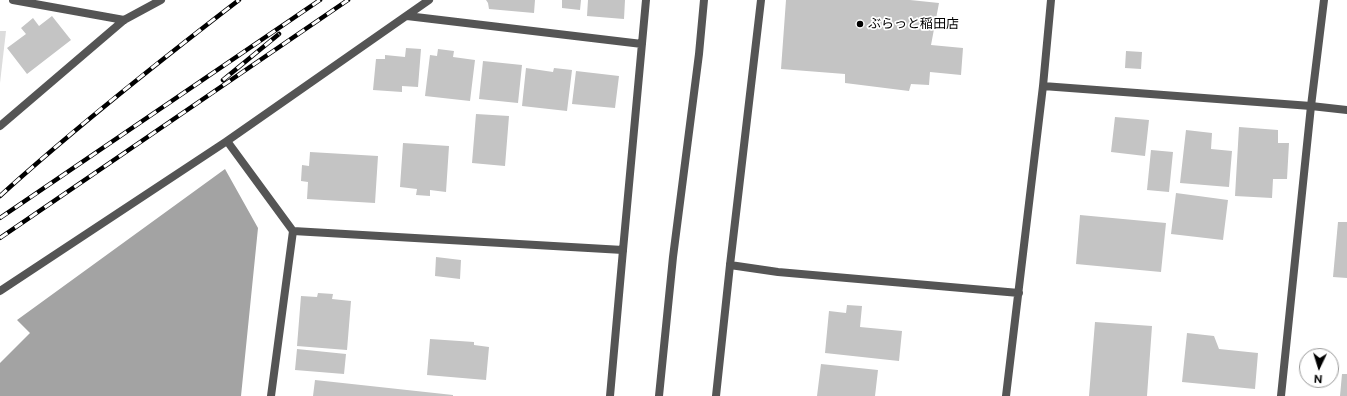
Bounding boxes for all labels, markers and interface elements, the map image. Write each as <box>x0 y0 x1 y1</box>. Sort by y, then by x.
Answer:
place label: ぶらっと稲田店 <box>868 16 959 32</box>
marker: ぶらっと稲田店 <box>855 19 865 29</box>
north arrow <box>1299 348 1339 388</box>
text: N <box>1314 373 1323 385</box>

